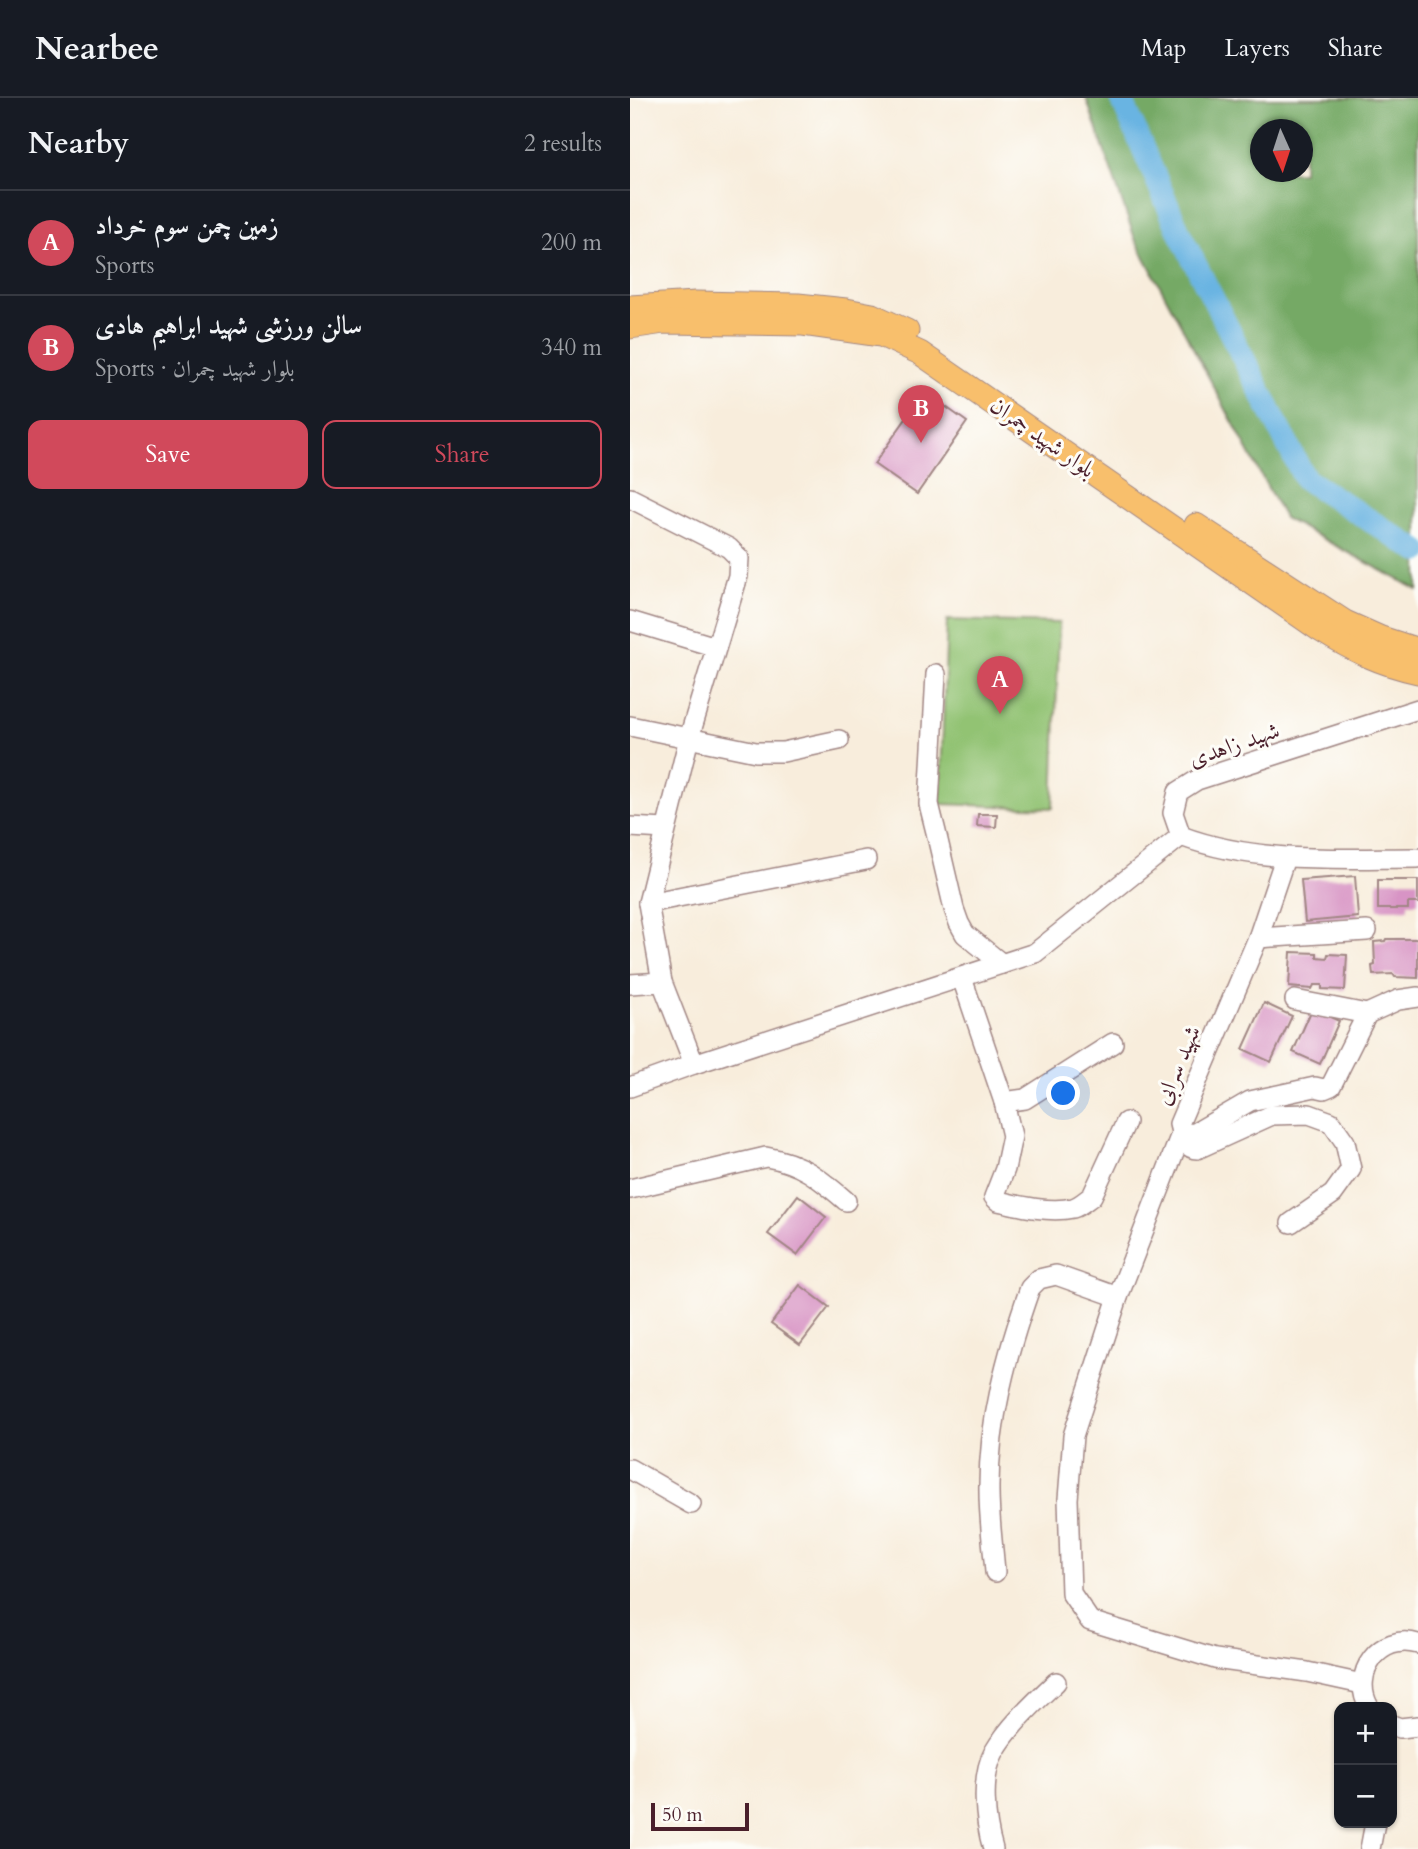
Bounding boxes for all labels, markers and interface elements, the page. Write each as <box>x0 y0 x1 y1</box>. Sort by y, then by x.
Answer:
text: Nearbee <box>35 26 159 71</box>
text: Map <box>1141 32 1187 65</box>
text: Layers <box>1225 32 1290 65</box>
text: Share <box>1328 32 1383 65</box>
north arrow <box>1250 119 1313 182</box>
text: Nearby <box>28 123 129 164</box>
text: 2 results <box>524 128 602 159</box>
text: زمین چمن سوم خرداد <box>95 208 279 243</box>
text: A <box>42 227 60 258</box>
text: 200 m <box>541 227 602 258</box>
text: Sports <box>95 250 155 281</box>
text: سالن ورزشی شهید ابراهیم هادی <box>95 308 362 343</box>
text: B <box>43 332 59 363</box>
text: 340 m <box>541 332 602 363</box>
text: Sports · بلوار شهید چمران <box>95 353 295 384</box>
pin: B <box>898 385 944 443</box>
street label: بلوار شهید چمران <box>984 390 1102 485</box>
button: Save <box>28 420 308 489</box>
button: Share <box>322 420 602 489</box>
pin: A <box>977 656 1023 714</box>
street label: شهید زاهدی <box>1185 715 1284 774</box>
street label: شهید سرابی <box>1147 1021 1208 1110</box>
your location <box>1046 1076 1080 1110</box>
map controls <box>1334 1702 1397 1828</box>
button: + <box>1334 1702 1397 1765</box>
button: − <box>1334 1765 1397 1828</box>
scale bar <box>651 1800 749 1832</box>
text: 50 m <box>662 1802 703 1828</box>

